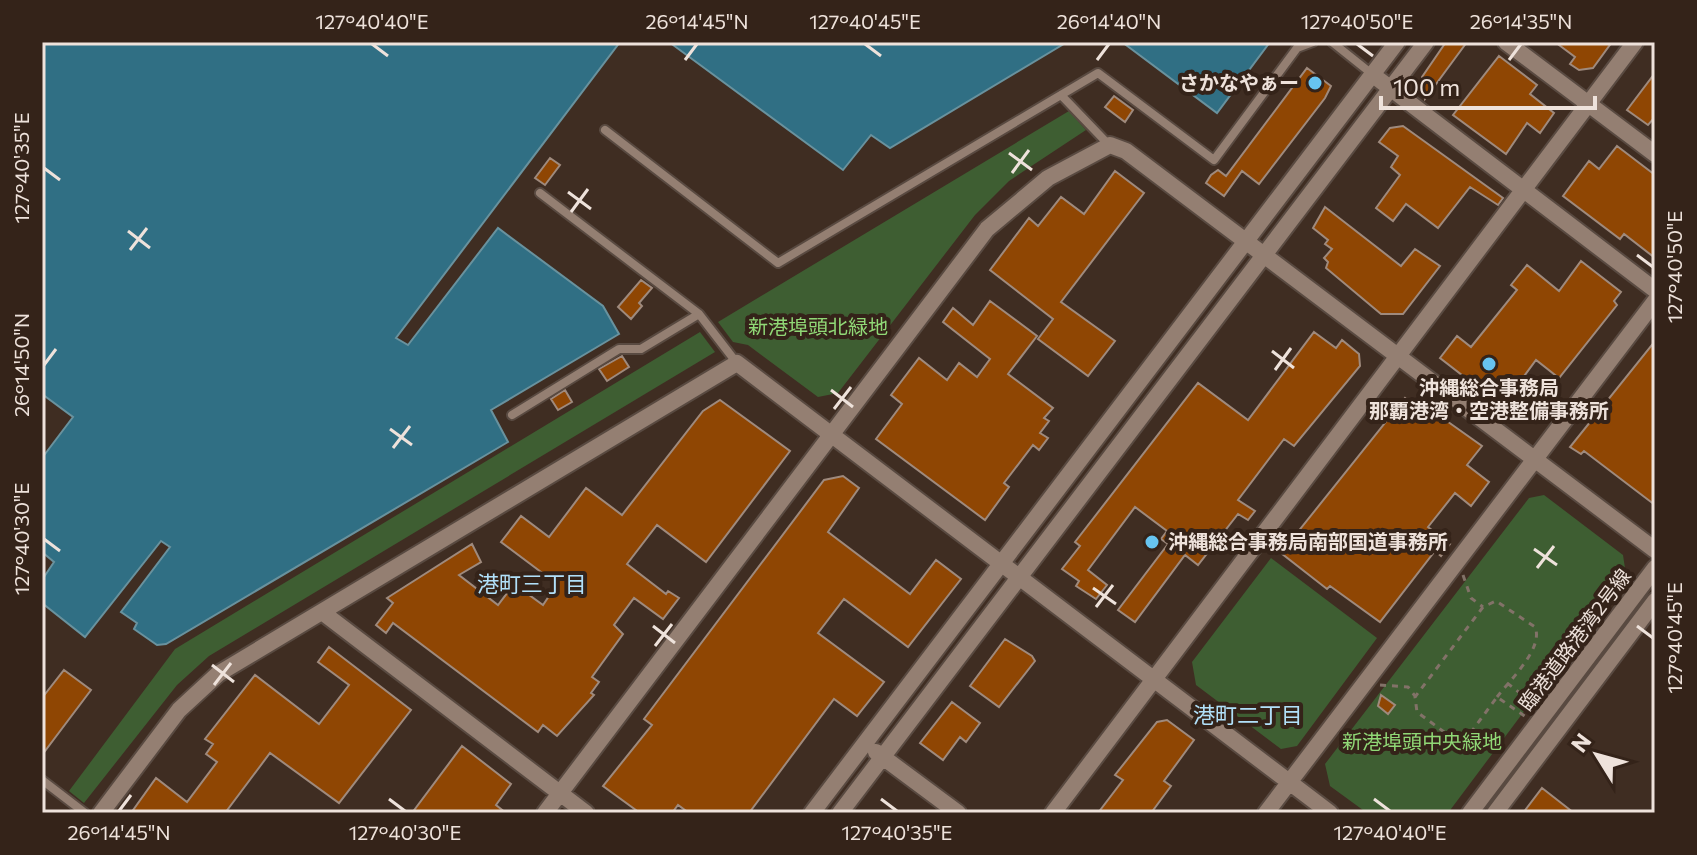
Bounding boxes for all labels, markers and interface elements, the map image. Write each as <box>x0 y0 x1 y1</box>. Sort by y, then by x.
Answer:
text: 127°40'40"E <box>315 9 429 33</box>
text: 26°14'45"N <box>645 9 749 33</box>
text: 127°40'45"E <box>809 9 921 33</box>
text: 26°14'40"N <box>1057 9 1161 33</box>
text: 127°40'50"E <box>1301 9 1413 33</box>
text: 26°14'35"N <box>1470 9 1572 33</box>
scale bar <box>1381 60 1595 110</box>
place label: さかなやぁー <box>1179 70 1299 94</box>
text: 100 m <box>1393 72 1460 101</box>
marker: さかなやぁー <box>1306 74 1324 92</box>
text: 127°40'35"E <box>9 112 33 224</box>
text: 127°40'50"E <box>1662 211 1686 323</box>
text: 26°14'50"N <box>9 313 33 417</box>
park label: 新港埠頭北緑地 <box>748 314 888 338</box>
marker: 沖縄総合事務局 那覇港湾・空港整備事務所 <box>1480 355 1498 373</box>
place label: 沖縄総合事務局 那覇港湾・空港整備事務所 <box>1369 375 1609 422</box>
text: 127°40'30"E <box>9 483 33 595</box>
place label: 沖縄総合事務局南部国道事務所 <box>1168 529 1448 553</box>
marker: 沖縄総合事務局南部国道事務所 <box>1143 533 1161 551</box>
street label: 臨港道路港湾2号線 <box>1513 564 1635 715</box>
district label: 港町三丁目 <box>477 570 587 597</box>
text: 127°40'45"E <box>1662 582 1686 694</box>
district label: 港町二丁目 <box>1193 701 1303 728</box>
north arrow <box>1557 715 1637 795</box>
text: N <box>1565 728 1596 757</box>
park label: 新港埠頭中央緑地 <box>1342 729 1502 753</box>
text: 26°14'45"N <box>67 820 171 844</box>
text: 127°40'30"E <box>349 820 461 844</box>
text: 127°40'35"E <box>841 820 953 844</box>
text: 127°40'40"E <box>1333 820 1447 844</box>

